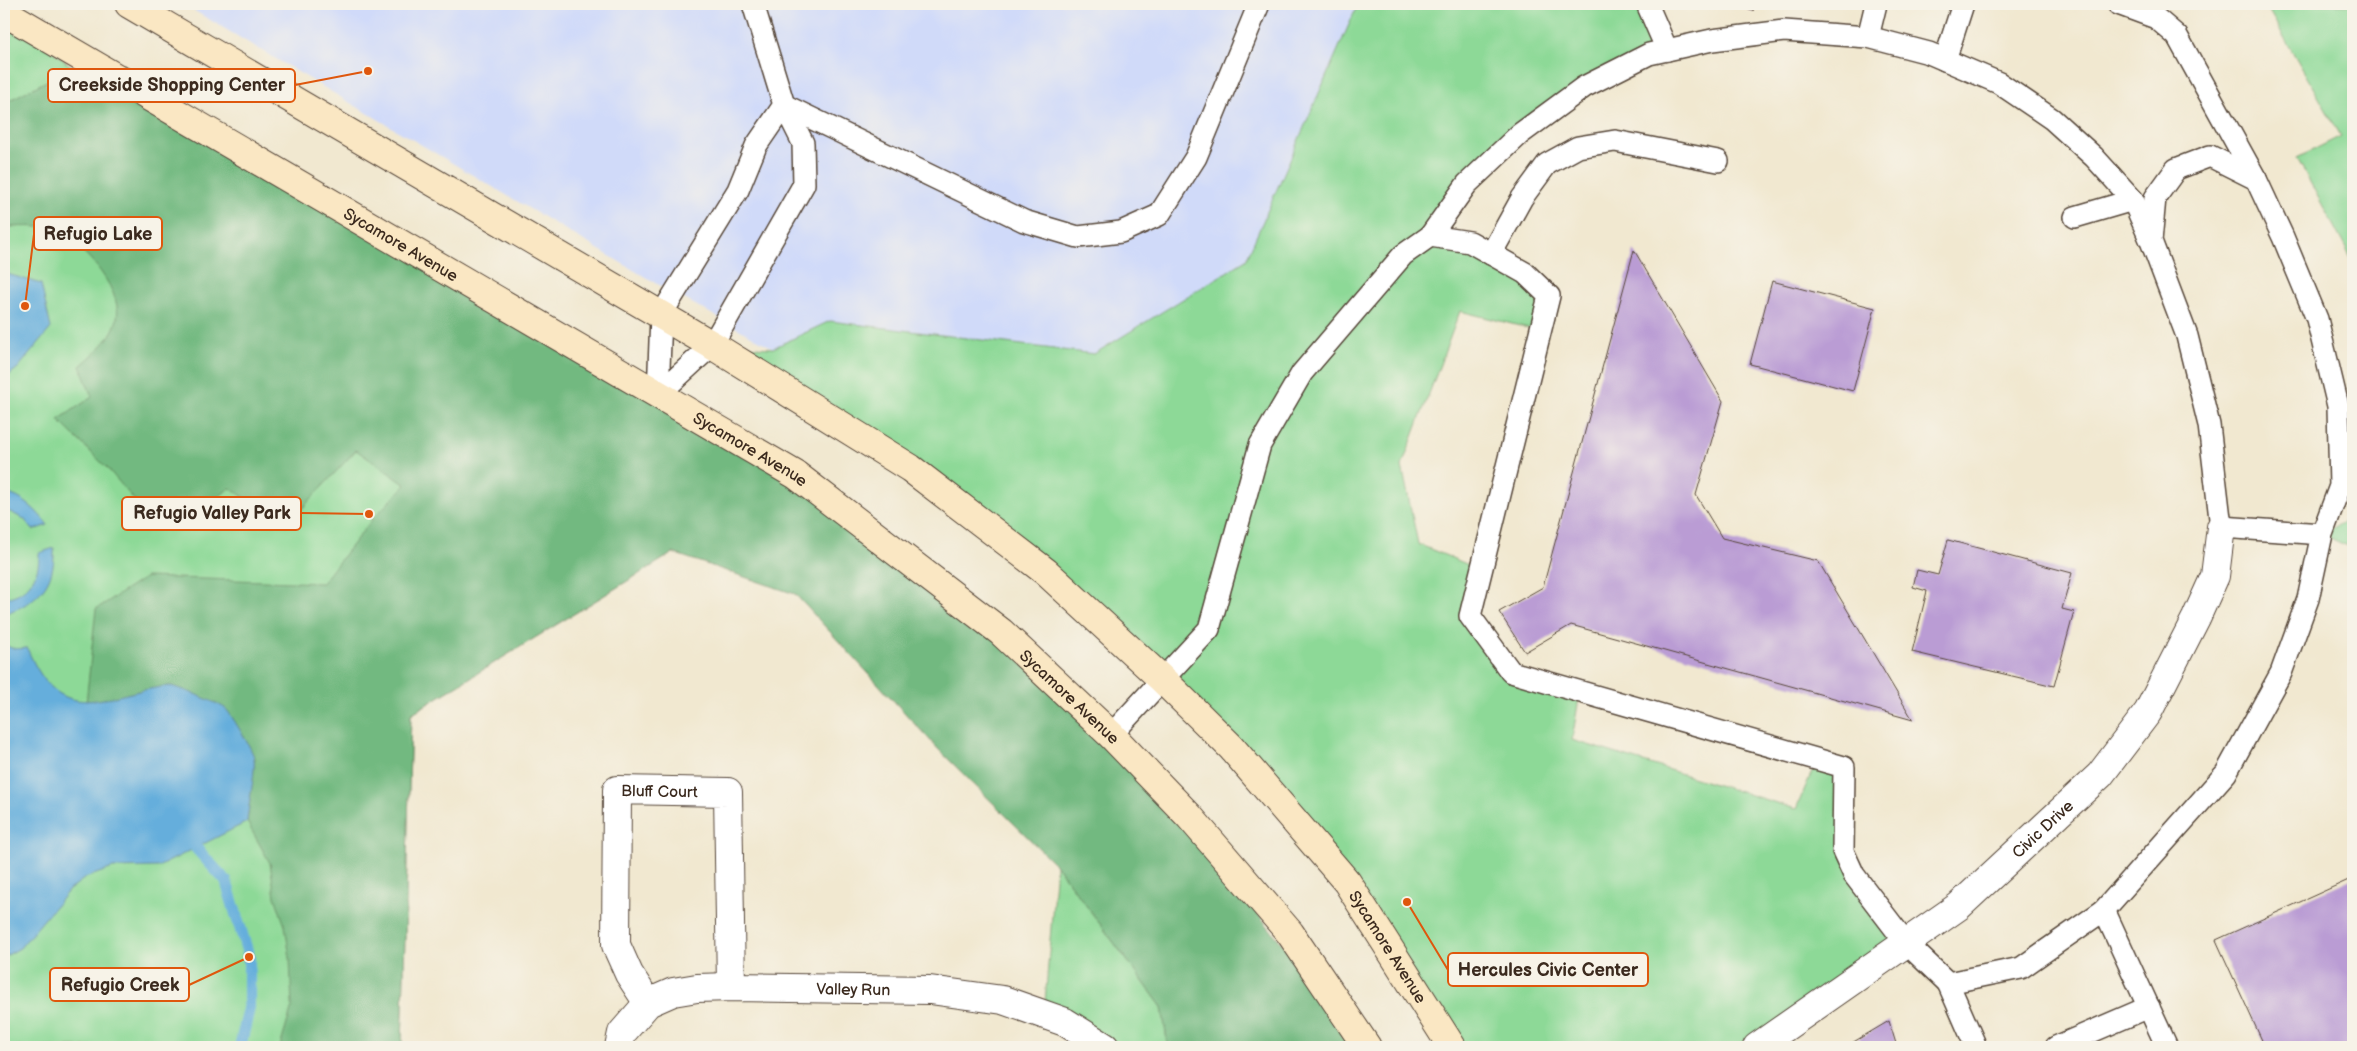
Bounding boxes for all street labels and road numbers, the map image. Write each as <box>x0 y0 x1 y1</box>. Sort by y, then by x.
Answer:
street label: Sycamore Avenue <box>340 205 461 287</box>
street label: Sycamore Avenue <box>689 409 811 492</box>
street label: Sycamore Avenue <box>1015 646 1123 749</box>
street label: Bluff Court <box>621 782 698 802</box>
street label: Civic Drive <box>2009 796 2078 863</box>
street label: Sycamore Avenue <box>1344 888 1430 1008</box>
street label: Valley Run <box>816 980 890 1000</box>

